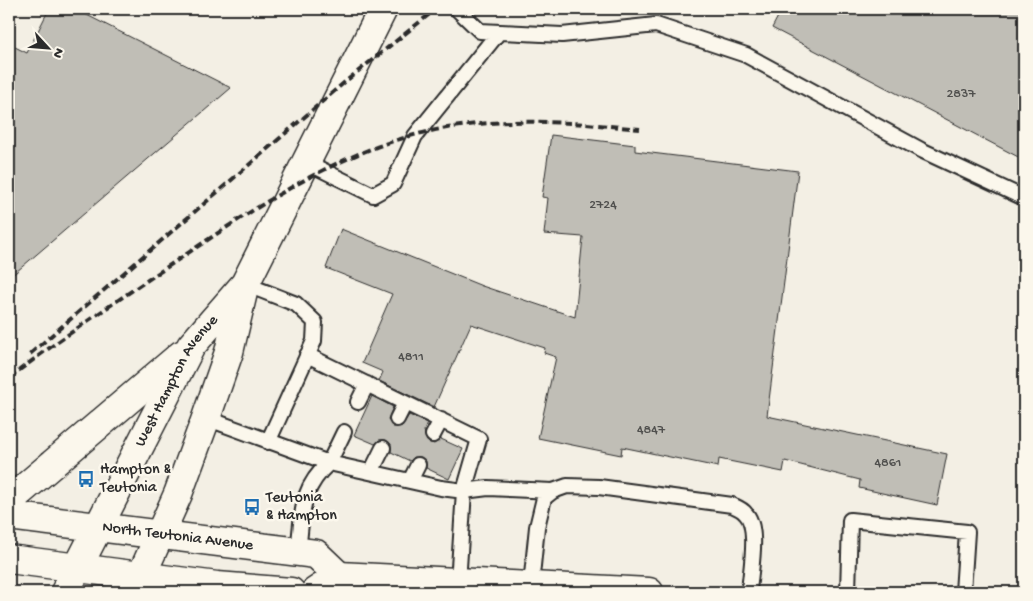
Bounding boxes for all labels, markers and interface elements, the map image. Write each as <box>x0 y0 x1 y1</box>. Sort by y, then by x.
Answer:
north arrow <box>22 22 72 72</box>
text: N <box>48 45 67 60</box>
house number: 2837 <box>946 86 976 103</box>
house number: 2724 <box>589 197 617 214</box>
street label: West Hampton Avenue <box>131 311 223 450</box>
house number: 4811 <box>398 349 424 366</box>
house number: 4847 <box>637 422 666 439</box>
house number: 4861 <box>874 455 902 472</box>
place label: Hampton & Teutonia <box>99 461 171 498</box>
bus stop icon: Hampton & Teutonia <box>76 469 96 489</box>
place label: Teutonia & Hampton <box>265 489 337 526</box>
bus stop icon: Teutonia & Hampton <box>242 497 262 517</box>
street label: North Teutonia Avenue <box>101 518 255 556</box>

